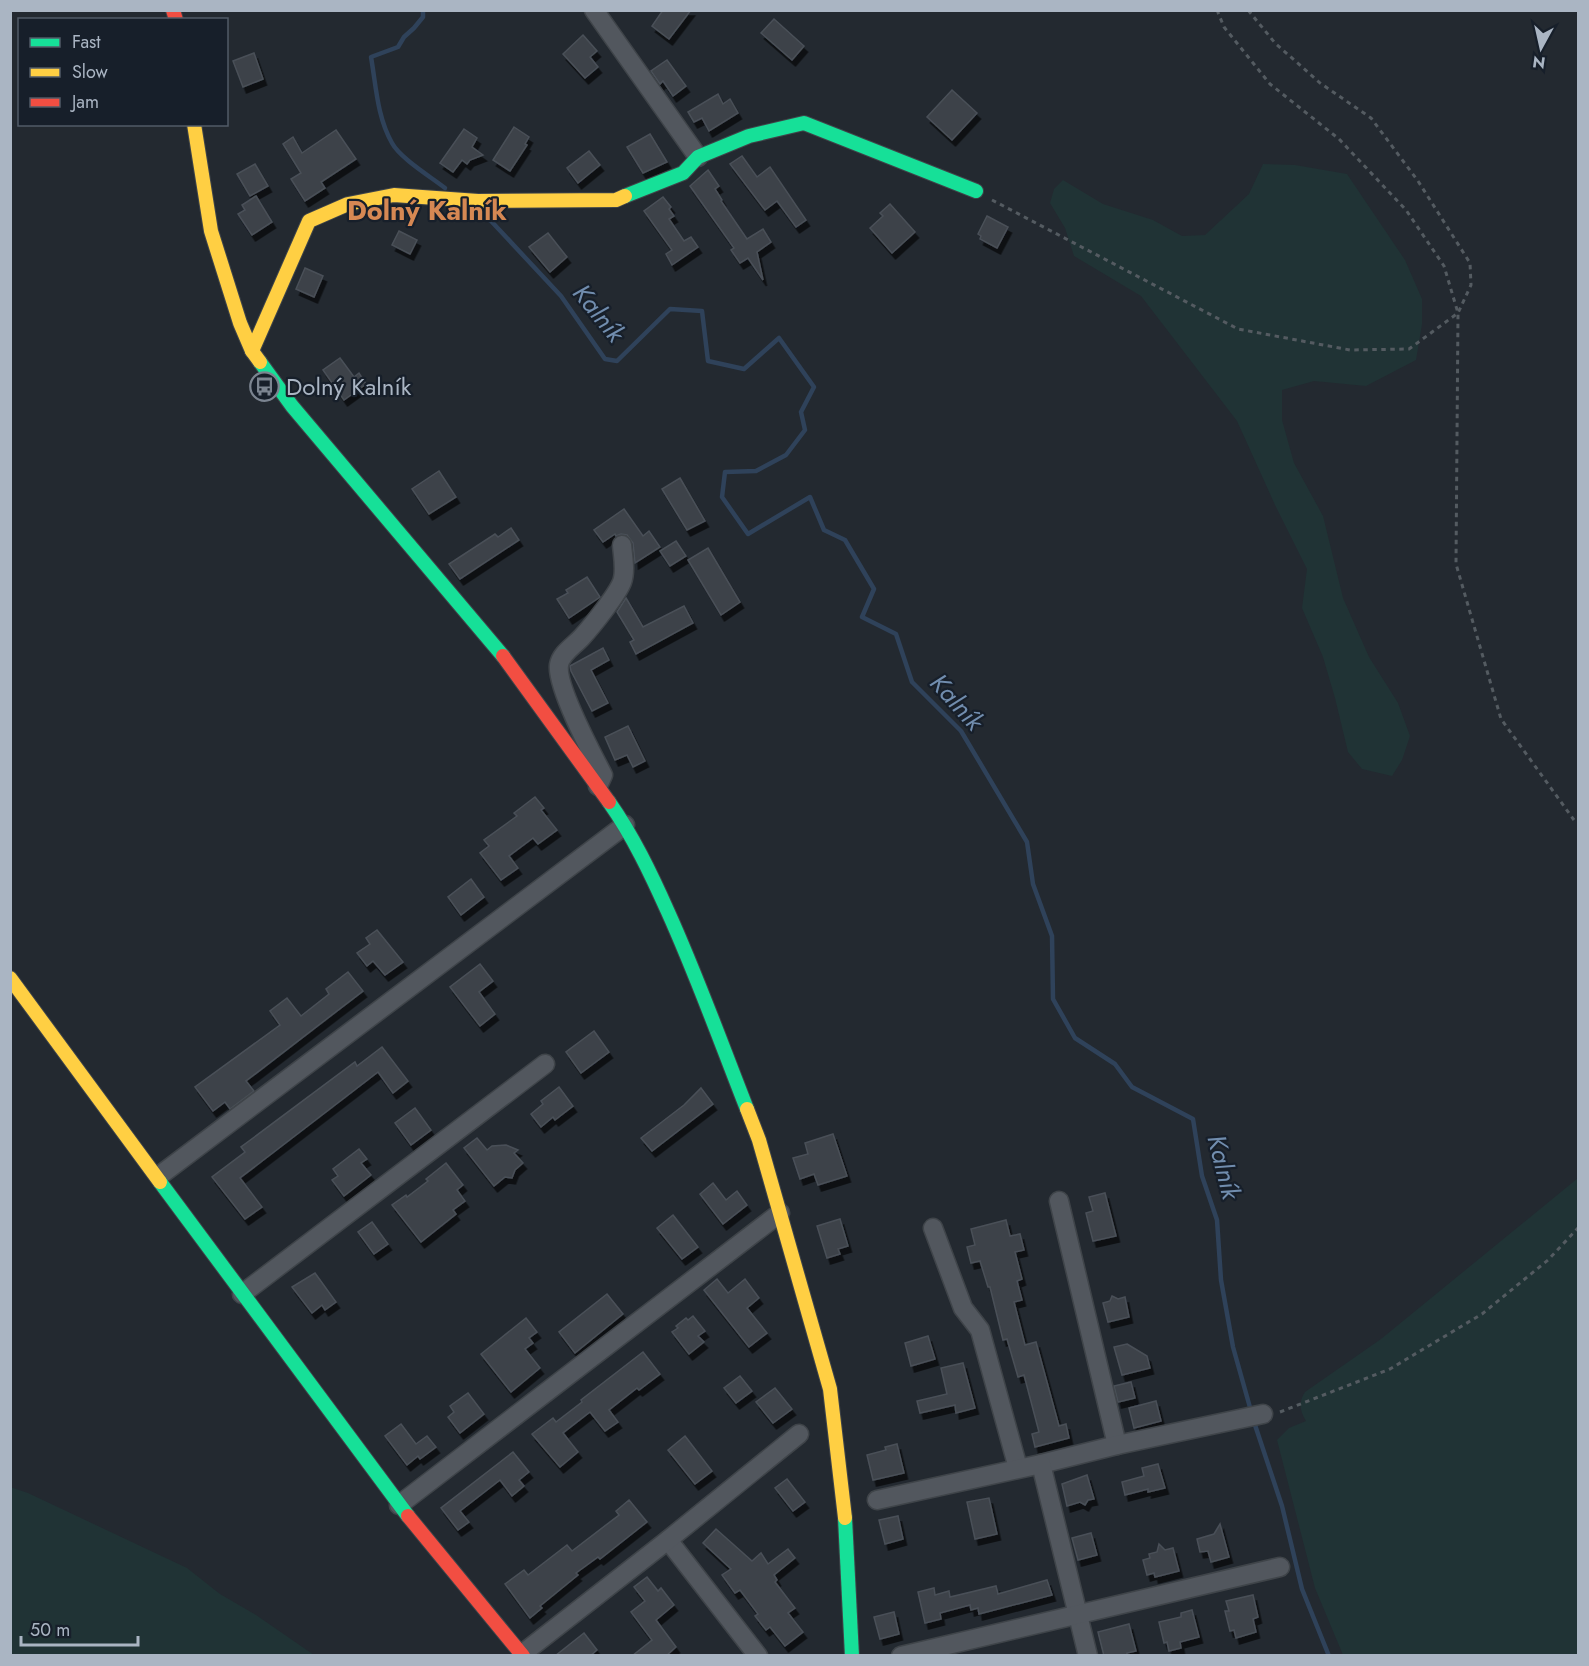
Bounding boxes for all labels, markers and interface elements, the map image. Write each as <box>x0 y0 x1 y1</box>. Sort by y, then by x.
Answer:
legend <box>18 18 228 126</box>
north arrow <box>1511 18 1571 78</box>
text: Fast <box>72 29 101 55</box>
text: N <box>1531 50 1547 75</box>
text: Slow <box>72 59 109 85</box>
text: Jam <box>70 89 99 115</box>
district label: Dolný Kalník <box>347 191 507 230</box>
water label: Kalník <box>564 276 636 352</box>
place label: Dolný Kalník <box>286 369 412 404</box>
bus stop icon: Dolný Kalník <box>249 370 281 402</box>
water label: Kalník <box>921 665 994 740</box>
water label: Kalník <box>1198 1131 1251 1205</box>
scale bar <box>21 1609 138 1647</box>
text: 50 m <box>30 1617 70 1643</box>

